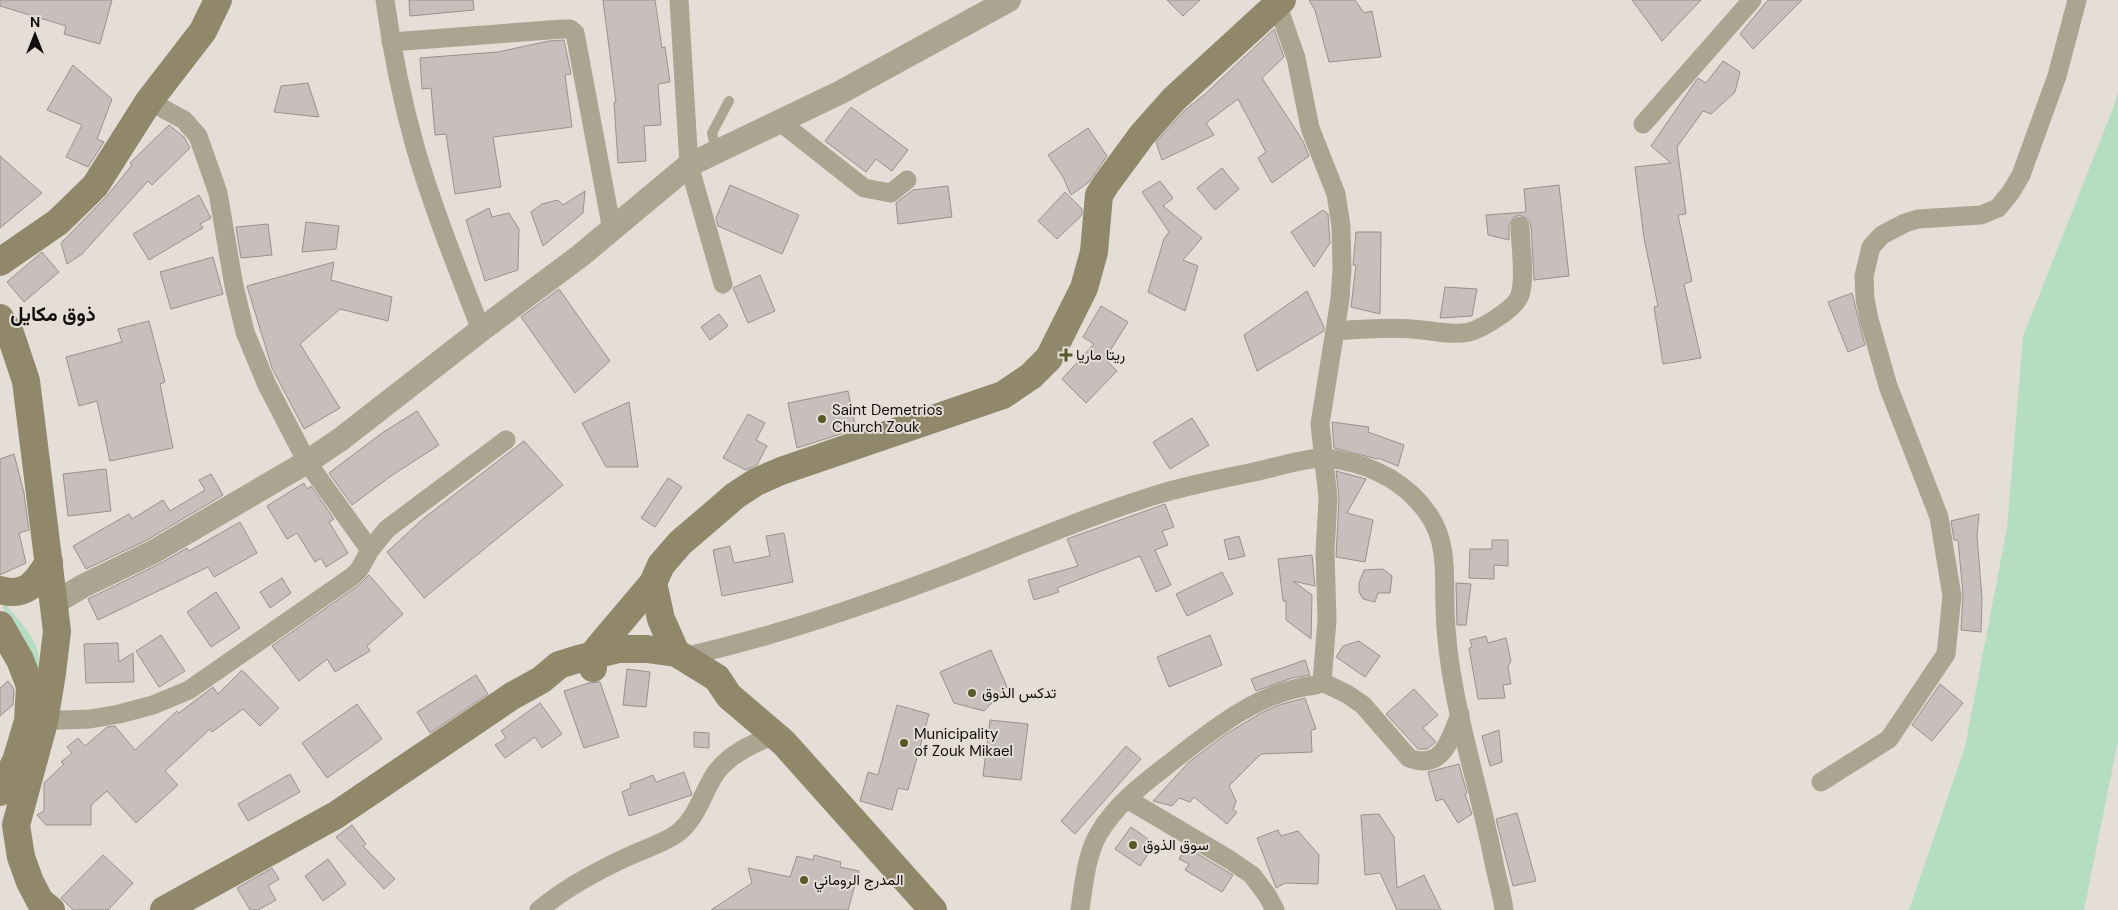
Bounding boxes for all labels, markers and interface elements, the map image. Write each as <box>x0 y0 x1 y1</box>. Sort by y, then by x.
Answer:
north arrow <box>10 10 60 60</box>
text: N <box>30 13 40 31</box>
district label: ذوق مكايل <box>10 301 96 327</box>
place label: ريتا ماريا <box>1076 345 1125 365</box>
marker: ريتا ماريا <box>1060 349 1072 361</box>
place label: Saint Demetrios Church Zouk <box>832 400 943 437</box>
marker: Saint Demetrios Church Zouk <box>816 413 828 425</box>
place label: تدكس الذوق <box>982 683 1057 703</box>
marker: تدكس الذوق <box>966 687 978 699</box>
place label: Municipality of Zouk Mikael <box>914 724 1013 761</box>
marker: Municipality of Zouk Mikael <box>898 737 910 749</box>
place label: سوق الذوق <box>1143 835 1209 855</box>
marker: سوق الذوق <box>1127 839 1139 851</box>
place label: المدرج الروماني <box>814 870 904 893</box>
marker: المدرج الروماني <box>798 874 810 886</box>

